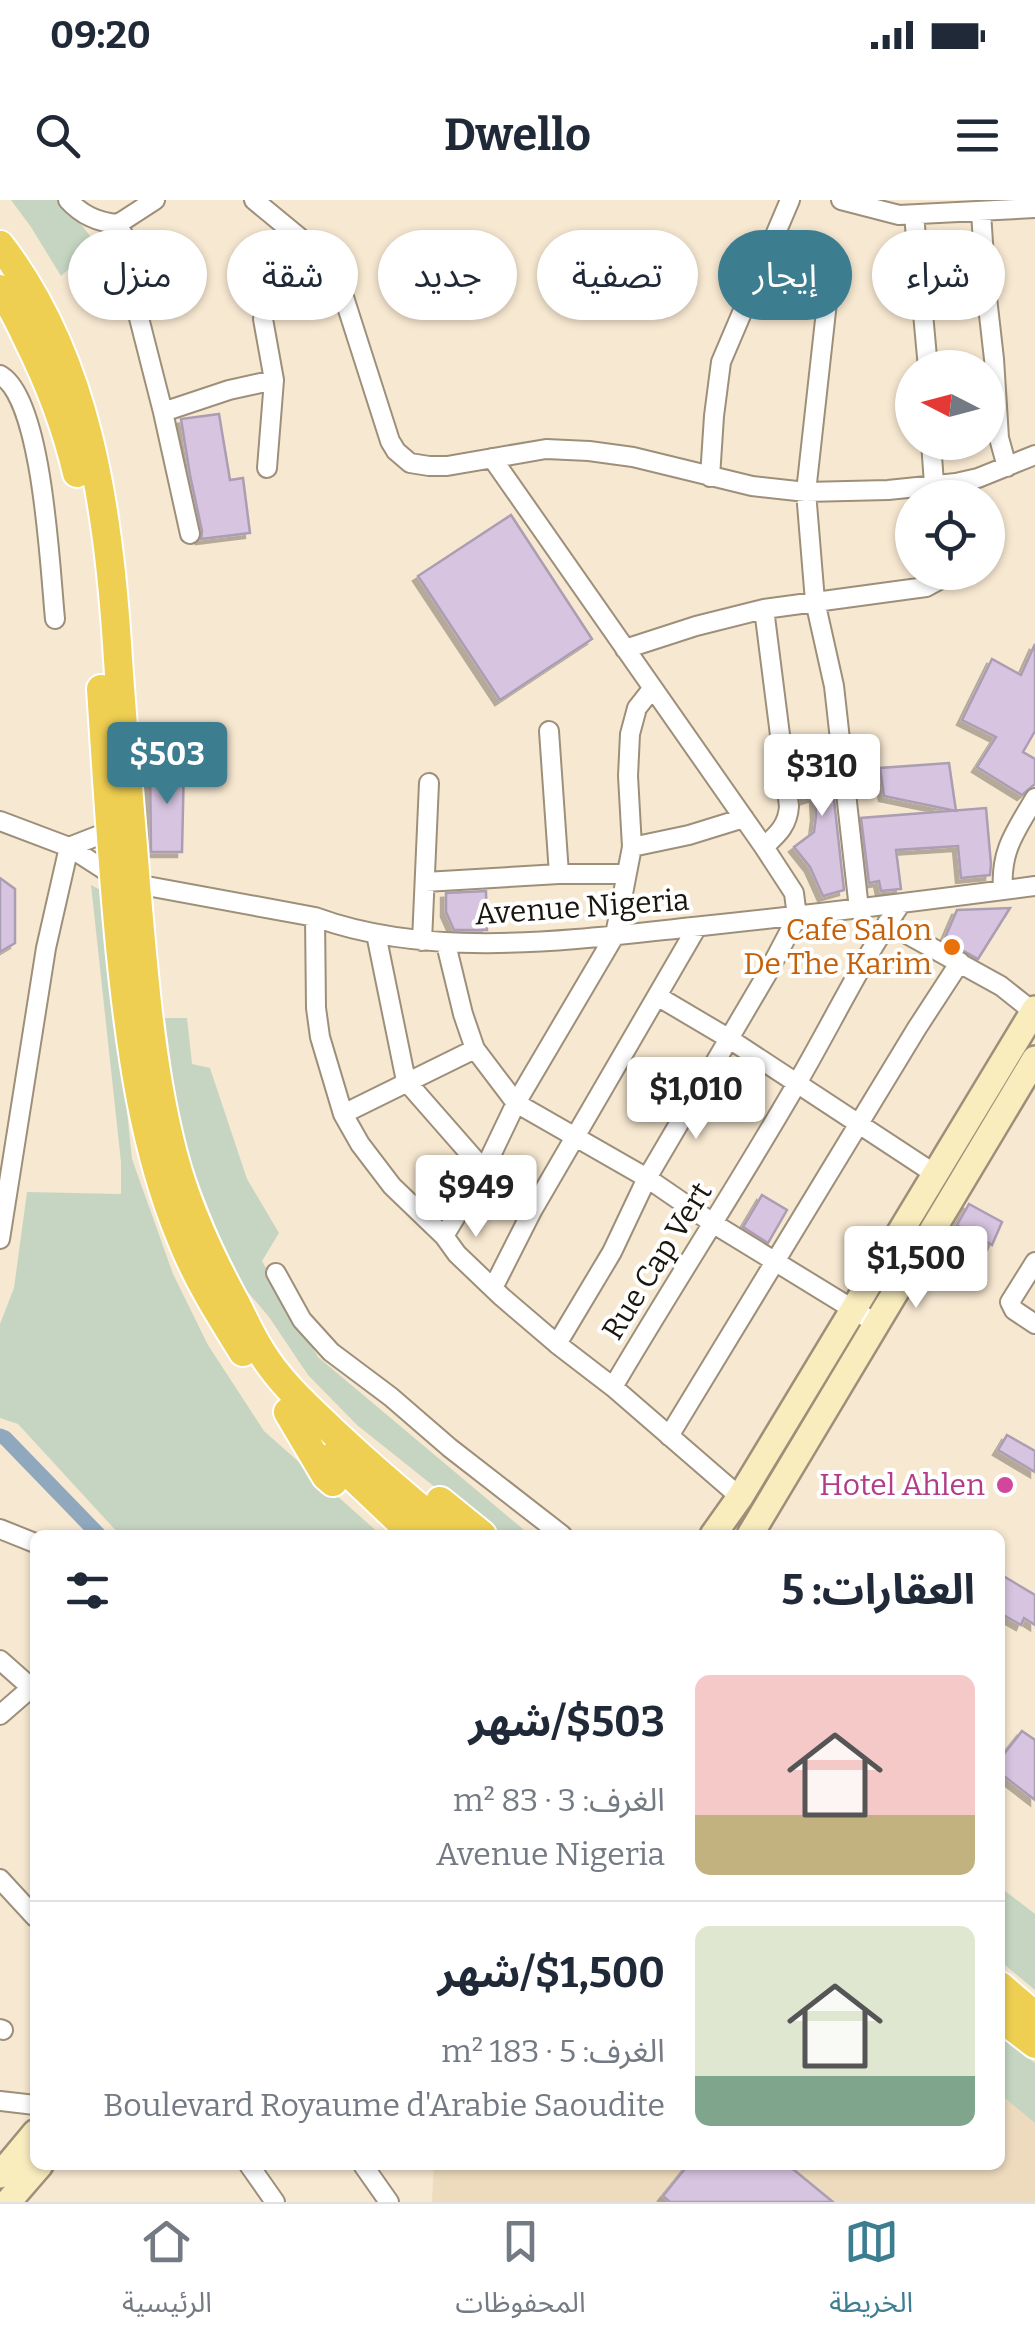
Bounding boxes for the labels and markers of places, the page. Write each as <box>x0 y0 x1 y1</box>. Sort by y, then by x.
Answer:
pin: $503 <box>108 722 226 807</box>
pin: $310 <box>763 734 881 819</box>
place label: Cafe Salon De The Karim <box>743 912 932 982</box>
marker: Cafe Salon De The Karim <box>941 936 963 958</box>
pin: $1,010 <box>615 1057 777 1142</box>
pin: $949 <box>417 1155 535 1240</box>
pin: $1,500 <box>835 1226 997 1311</box>
place label: Hotel Ahlen <box>819 1467 985 1503</box>
marker: Hotel Ahlen <box>994 1474 1016 1496</box>

